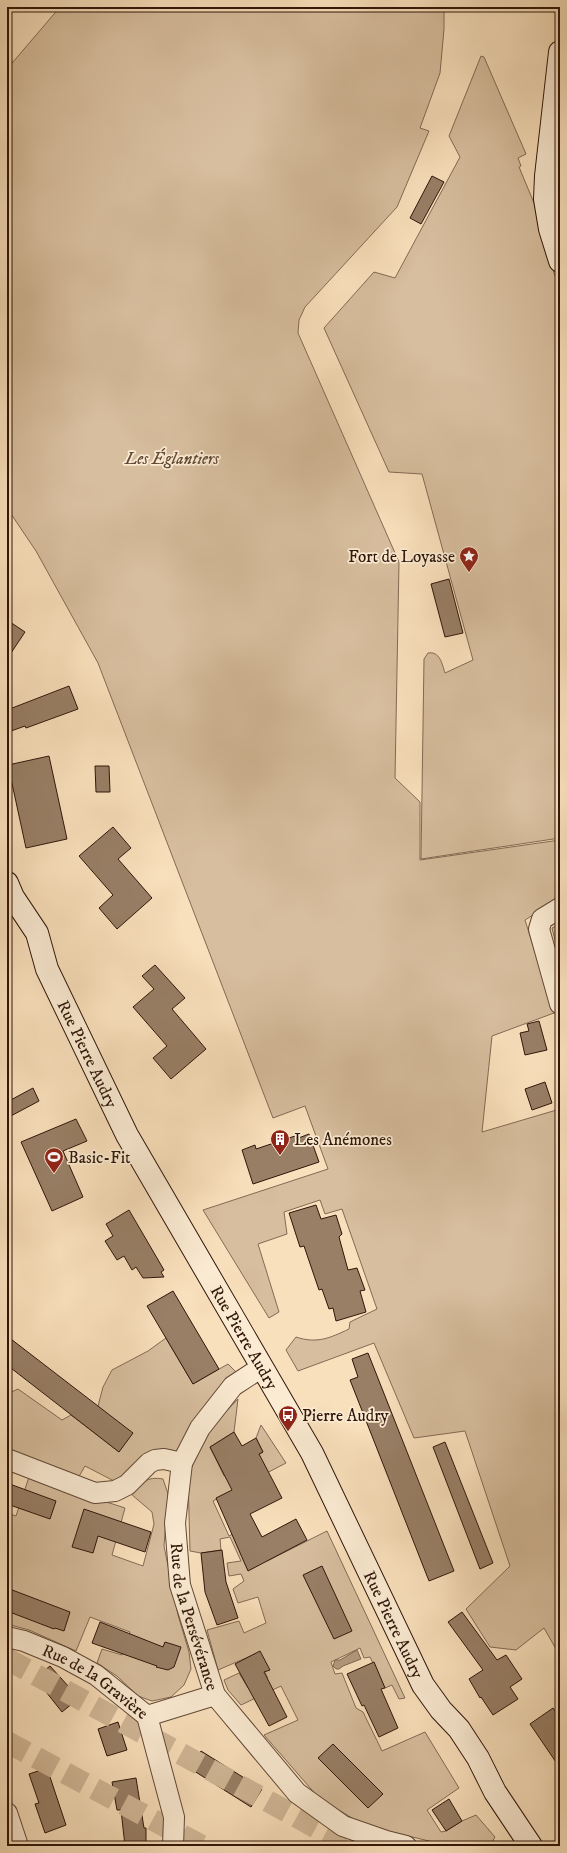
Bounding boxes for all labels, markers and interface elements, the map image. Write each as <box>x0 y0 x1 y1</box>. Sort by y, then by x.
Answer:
park label: Les Églantiers <box>124 448 220 470</box>
place icon: Fort de Loyasse <box>458 545 480 573</box>
place label: Fort de Loyasse <box>348 546 455 568</box>
street label: Rue Pierre Audry <box>52 997 123 1112</box>
building icon: Les Anémones <box>269 1128 291 1156</box>
place label: Les Anémones <box>294 1129 392 1151</box>
sports icon: Basic-Fit <box>43 1146 65 1174</box>
place label: Basic-Fit <box>68 1147 131 1169</box>
street label: Rue Pierre Audry <box>205 1282 283 1394</box>
bus stop icon: Pierre Audry <box>277 1404 299 1432</box>
place label: Pierre Audry <box>302 1405 389 1427</box>
street label: Rue de la Persévérance <box>165 1542 223 1694</box>
street label: Rue Pierre Audry <box>358 1567 429 1683</box>
street label: Rue de la Gravière <box>39 1640 152 1725</box>

